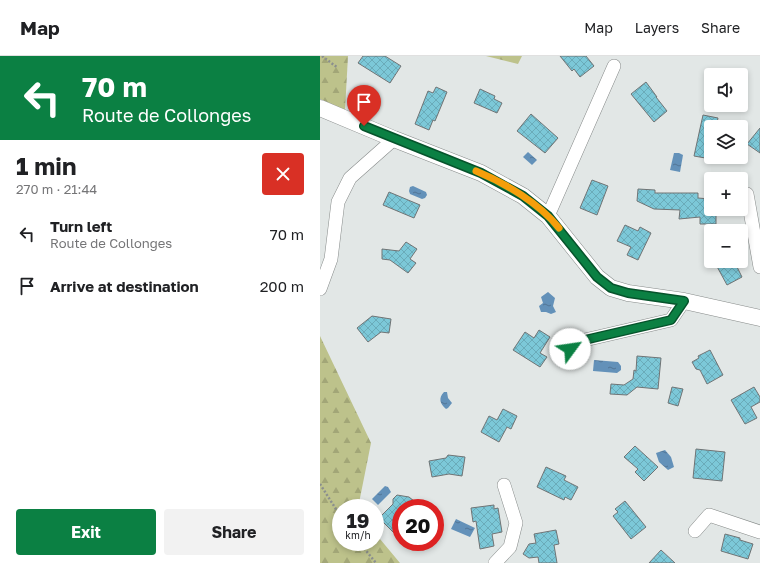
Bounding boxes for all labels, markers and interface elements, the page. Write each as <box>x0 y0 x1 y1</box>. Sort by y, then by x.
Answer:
text: Map <box>20 16 60 39</box>
text: Map <box>584 19 613 36</box>
text: Layers <box>635 19 679 36</box>
text: Share <box>701 19 740 36</box>
map controls <box>704 68 748 268</box>
button: sound <box>704 68 748 112</box>
text: 70 m <box>82 70 147 103</box>
icon: left <box>16 72 68 124</box>
pin <box>347 85 381 126</box>
icon: arrive <box>353 91 375 113</box>
text: Route de Collonges <box>82 104 251 126</box>
button: layers <box>704 120 748 164</box>
text: 1 min <box>16 151 76 180</box>
button: close <box>262 153 304 195</box>
button: + <box>704 172 748 216</box>
text: 270 m · 21:44 <box>16 181 97 197</box>
text: Turn left <box>50 217 112 235</box>
icon: left <box>16 223 38 245</box>
button: − <box>704 224 748 268</box>
text: 70 m <box>270 225 304 243</box>
text: Route de Collonges <box>50 235 172 251</box>
icon: arrive <box>16 275 38 297</box>
text: Arrive at destination <box>50 277 199 295</box>
text: 200 m <box>260 277 304 295</box>
position arrow <box>549 328 591 370</box>
speed limit sign: 20 <box>392 499 444 551</box>
text: 19 <box>346 508 369 532</box>
button: Exit <box>16 509 156 555</box>
button: Share <box>164 509 304 555</box>
text: km/h <box>345 529 371 541</box>

